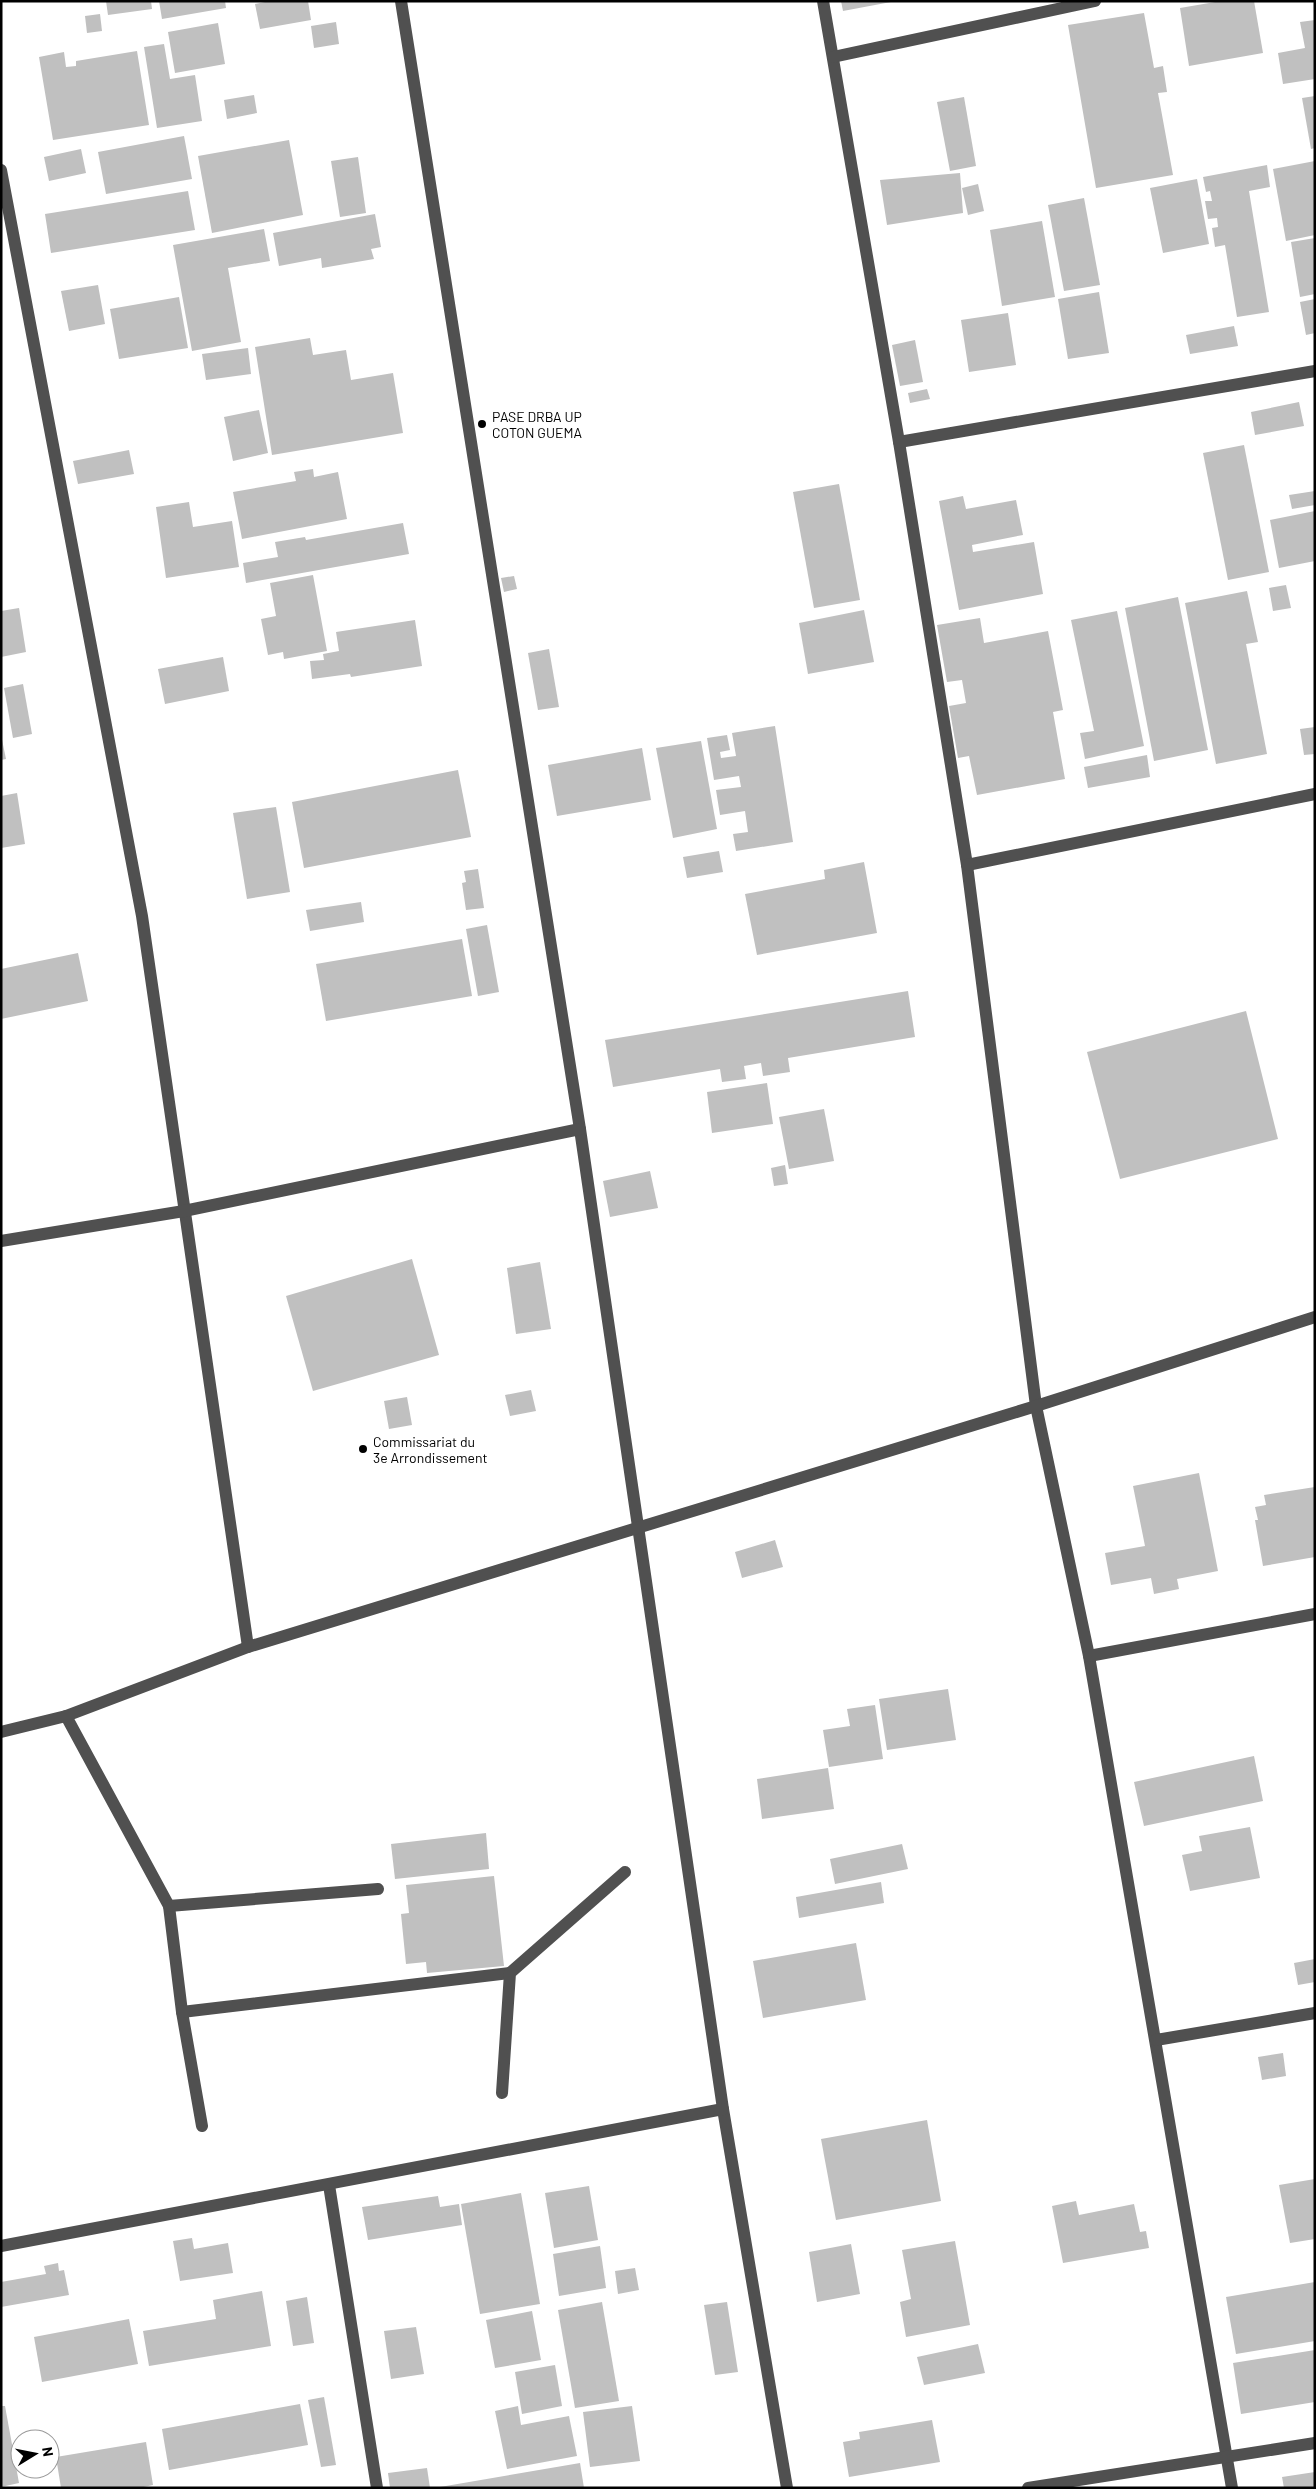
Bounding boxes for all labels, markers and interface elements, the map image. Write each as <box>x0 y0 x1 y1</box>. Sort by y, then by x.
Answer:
place label: PASE DRBA UP COTON GUEMA <box>492 408 582 441</box>
marker: PASE DRBA UP COTON GUEMA <box>476 418 488 430</box>
place label: Commissariat du 3e Arrondissement <box>373 1433 488 1466</box>
marker: Commissariat du 3e Arrondissement <box>357 1443 369 1455</box>
north arrow <box>10 2429 60 2479</box>
text: N <box>39 2446 57 2458</box>

